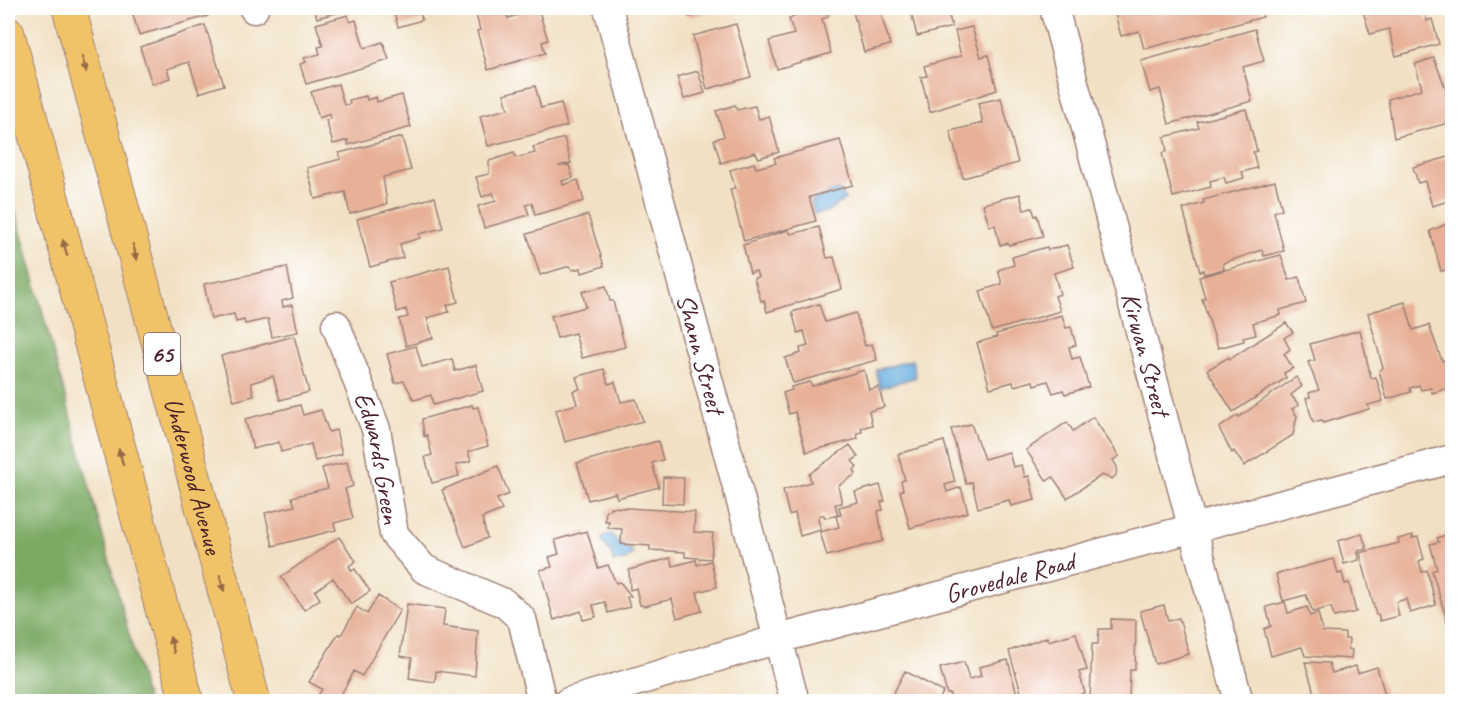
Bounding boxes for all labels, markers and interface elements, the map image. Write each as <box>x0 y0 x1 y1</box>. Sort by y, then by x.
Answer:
one-way arrow <box>80 55 90 73</box>
one-way arrow <box>60 239 69 257</box>
one-way arrow <box>130 243 140 261</box>
street label: Kirwan Street <box>1114 289 1179 422</box>
street label: Shann Street <box>669 290 734 420</box>
road number: 65 <box>144 333 180 375</box>
street label: Edwards Green <box>347 387 409 527</box>
street label: Underwood Avenue <box>157 394 231 559</box>
one-way arrow <box>116 448 125 466</box>
street label: Grovedale Road <box>942 543 1081 610</box>
one-way arrow <box>218 574 228 592</box>
one-way arrow <box>166 636 176 654</box>

